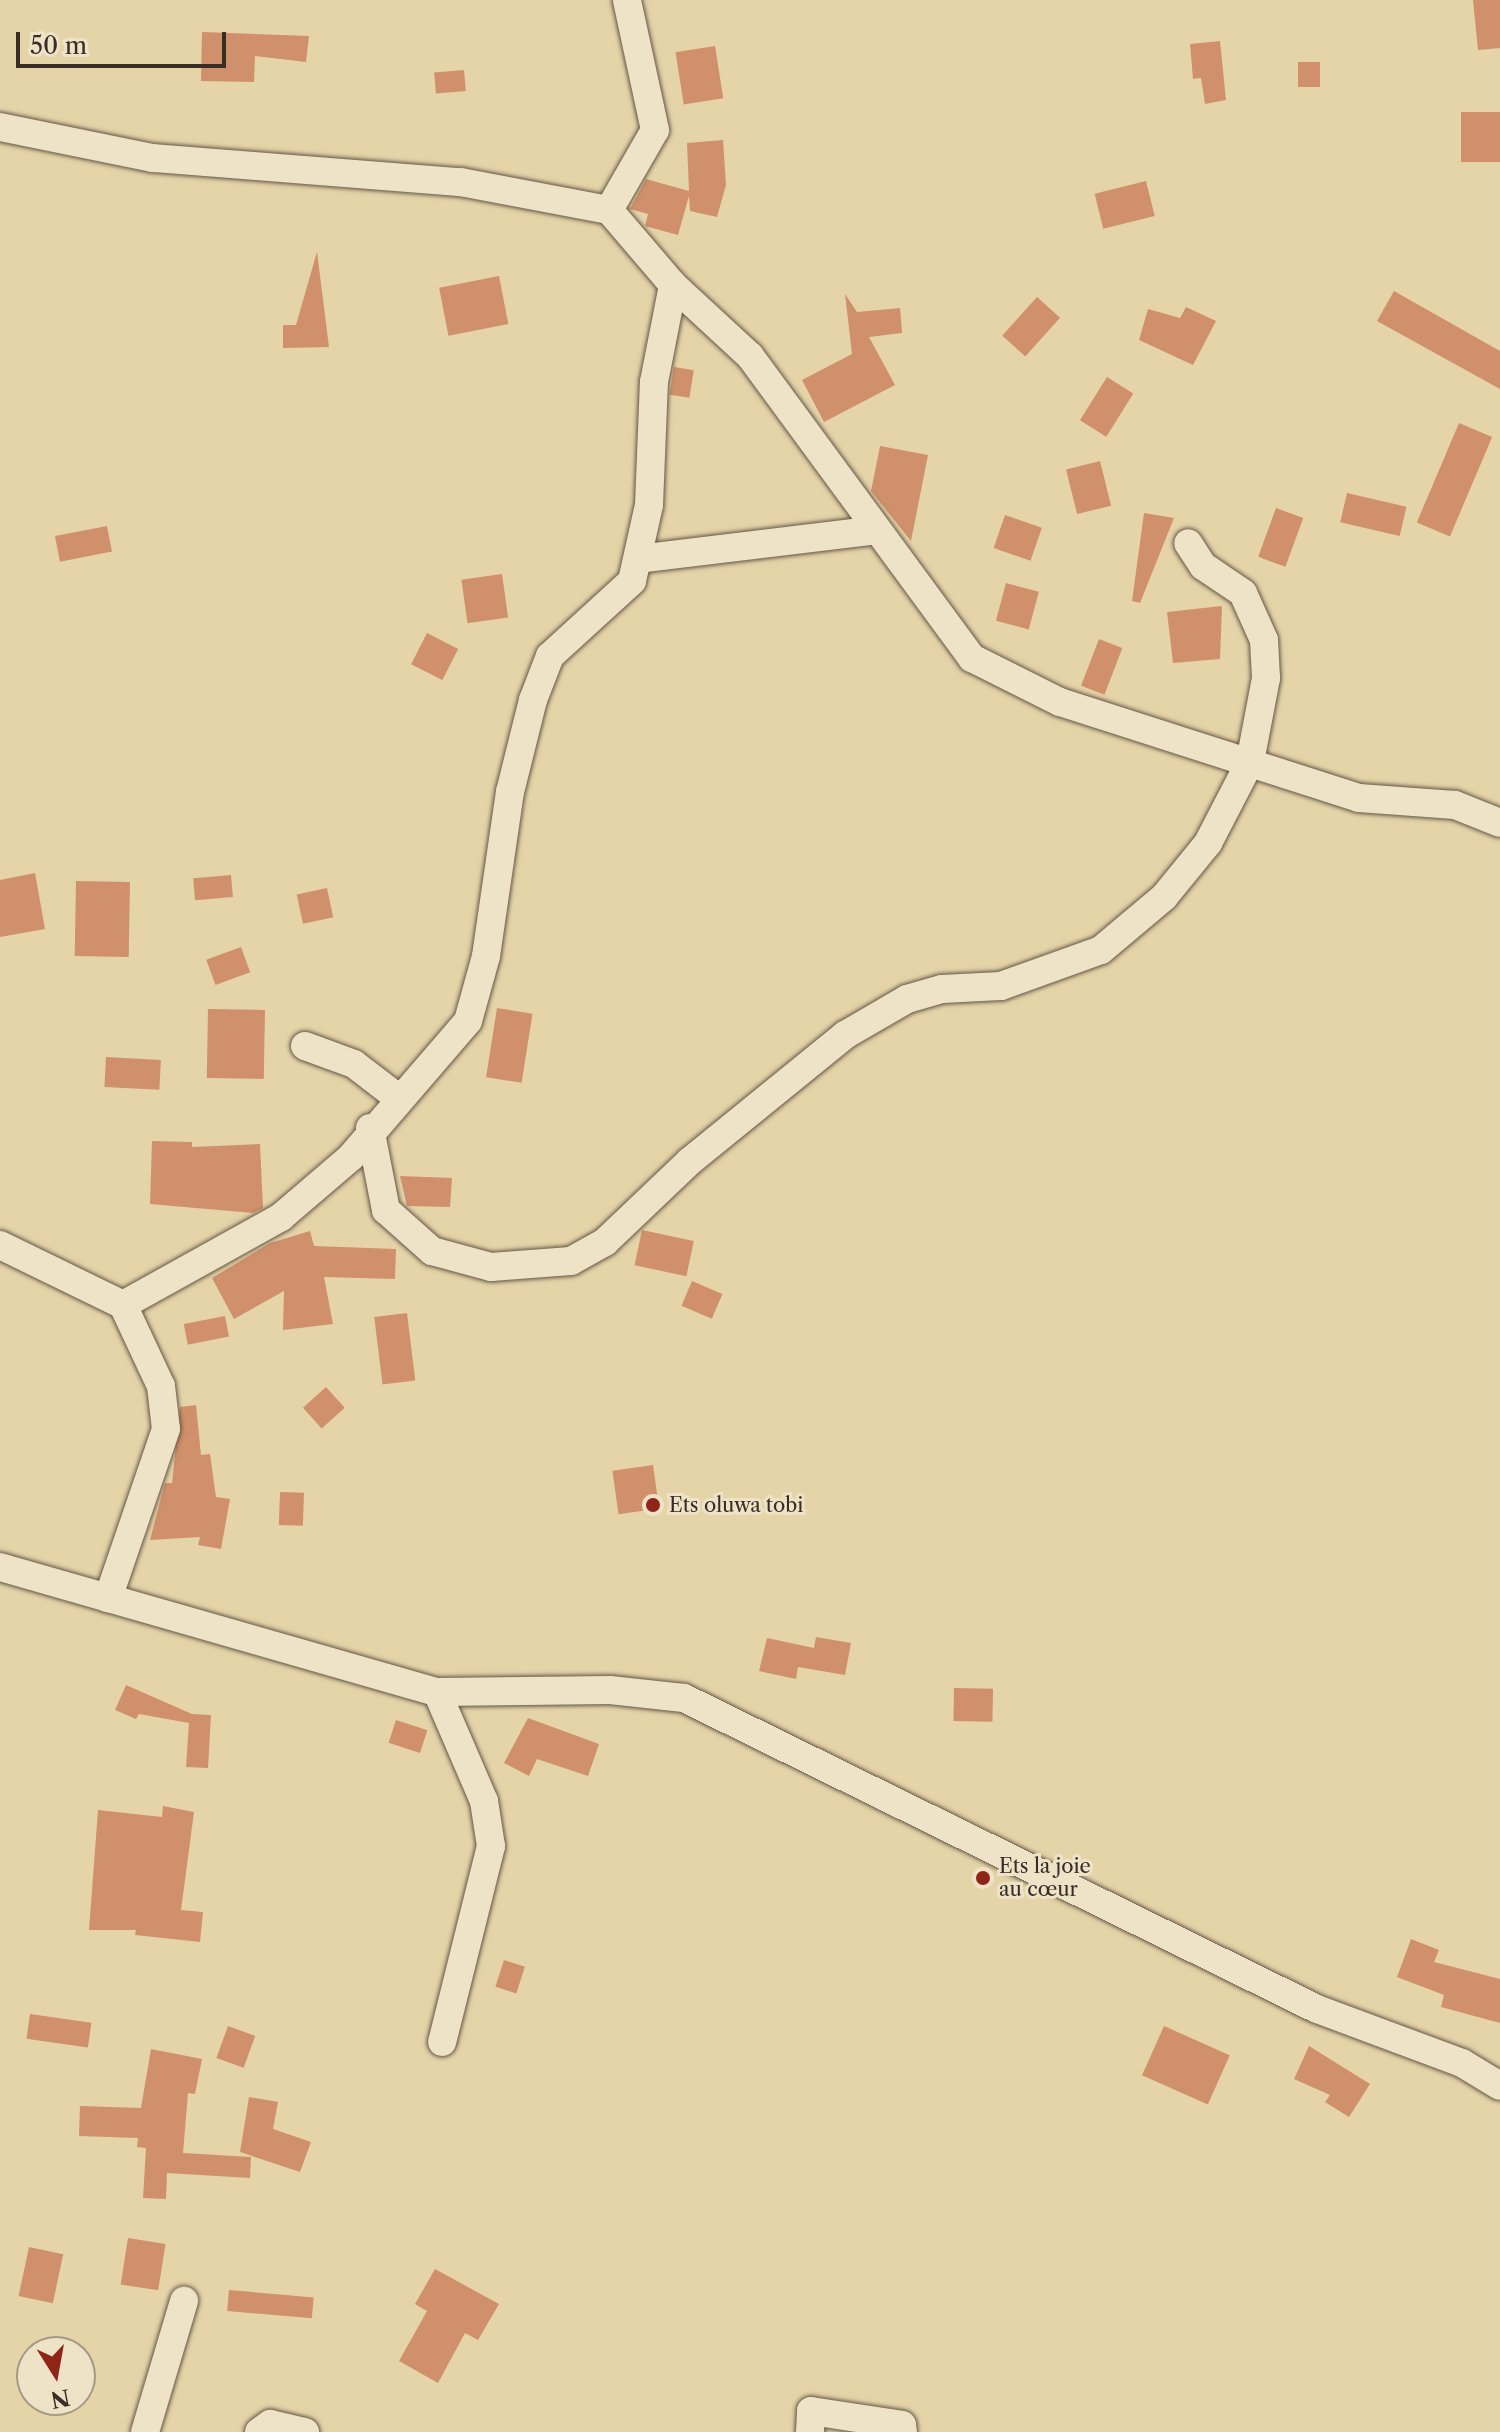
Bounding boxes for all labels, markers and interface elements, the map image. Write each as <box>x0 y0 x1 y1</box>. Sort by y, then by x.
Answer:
scale bar <box>20 16 230 66</box>
text: 50 m <box>30 31 87 60</box>
place label: Ets oluwa tobi <box>669 1493 804 1517</box>
marker: Ets oluwa tobi <box>644 1496 662 1514</box>
place label: Ets la joie au cœur <box>999 1854 1091 1901</box>
marker: Ets la joie au cœur <box>974 1869 992 1887</box>
north arrow <box>16 2336 96 2416</box>
text: N <box>48 2383 72 2413</box>

